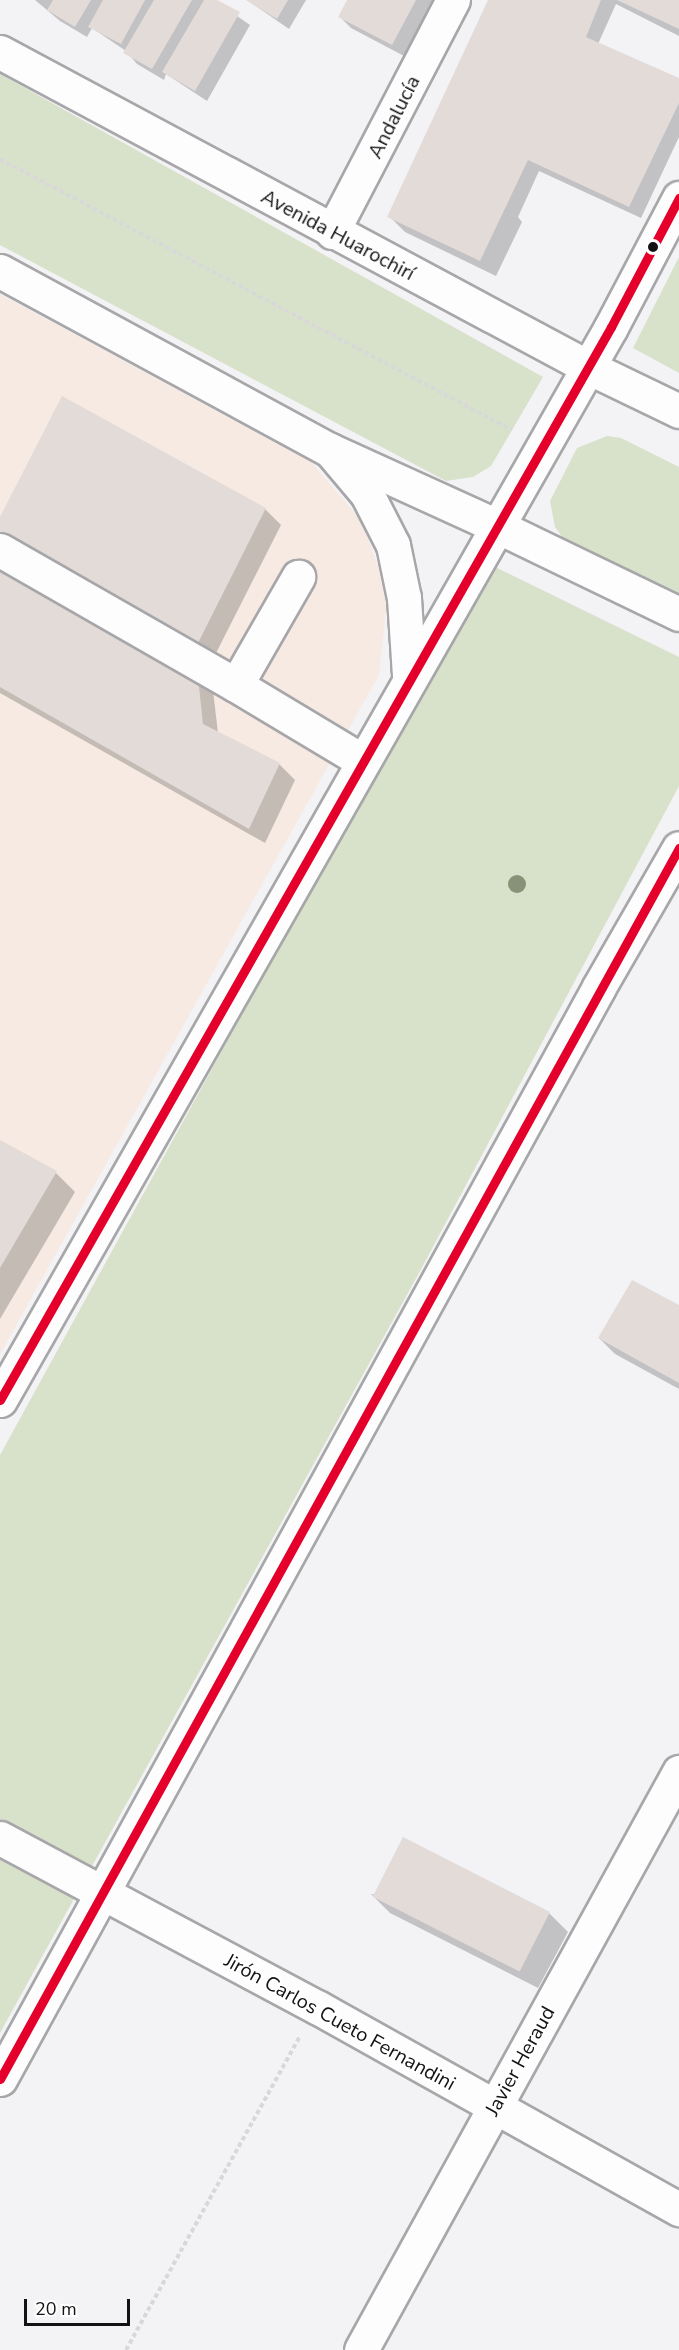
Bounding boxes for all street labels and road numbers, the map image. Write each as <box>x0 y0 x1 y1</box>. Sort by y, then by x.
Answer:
street label: Andalucía <box>363 72 425 162</box>
street label: Avenida Huarochirí <box>257 184 419 286</box>
street label: Jirón Carlos Cueto Fernandini <box>220 1948 460 2096</box>
street label: Javier Heraud <box>480 2002 560 2120</box>

